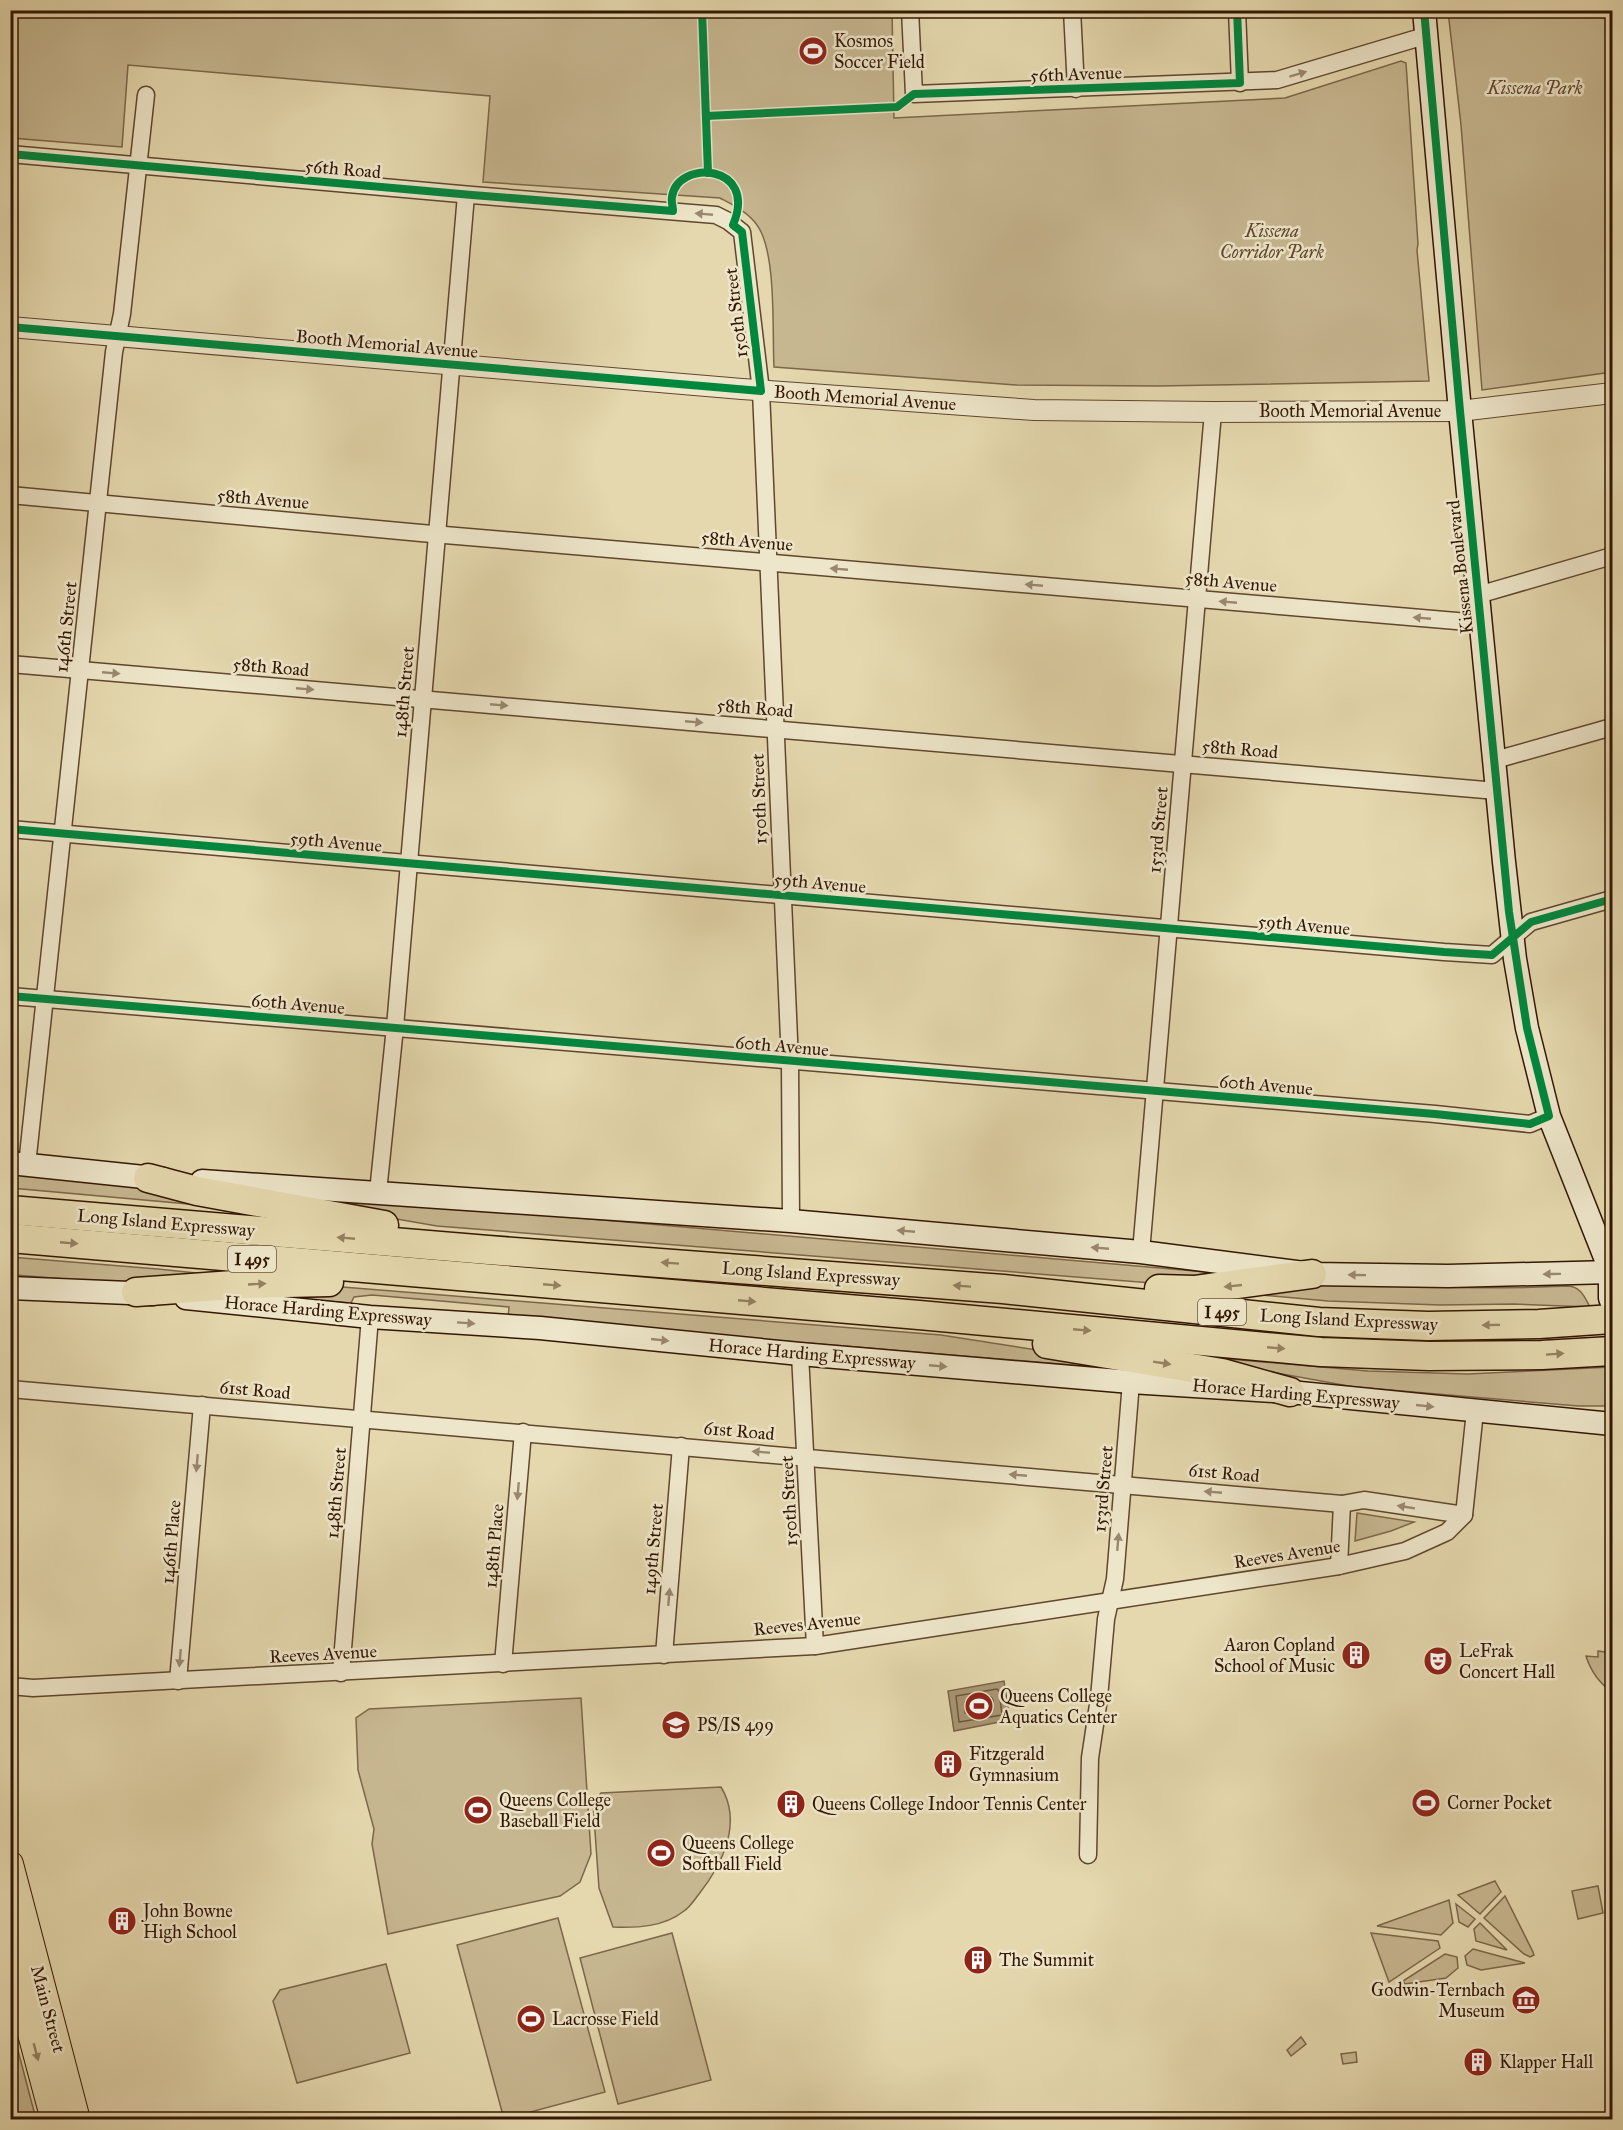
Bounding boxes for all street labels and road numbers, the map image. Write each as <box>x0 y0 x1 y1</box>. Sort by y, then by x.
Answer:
street label: 56th Avenue <box>1030 61 1122 87</box>
street label: 56th Road <box>304 155 382 183</box>
street label: 150th Street <box>719 266 752 359</box>
street label: Booth Memorial Avenue <box>295 325 479 363</box>
street label: Booth Memorial Avenue <box>773 381 957 415</box>
street label: Booth Memorial Avenue <box>1259 400 1441 422</box>
street label: 58th Avenue <box>216 484 310 514</box>
street label: Kissena Boulevard <box>1442 499 1478 635</box>
street label: 58th Avenue <box>700 526 794 556</box>
street label: 58th Avenue <box>1184 567 1278 597</box>
street label: 146th Street <box>50 580 82 674</box>
street label: 148th Street <box>389 645 419 739</box>
street label: 58th Road <box>232 653 310 681</box>
street label: 58th Road <box>716 694 794 722</box>
street label: 58th Road <box>1201 735 1279 763</box>
street label: 150th Street <box>746 753 772 845</box>
street label: 153rd Street <box>1143 785 1173 874</box>
street label: 59th Avenue <box>289 827 383 857</box>
street label: 59th Avenue <box>773 868 867 898</box>
street label: 59th Avenue <box>1257 910 1351 940</box>
street label: 60th Avenue <box>250 989 346 1019</box>
street label: 60th Avenue <box>734 1031 830 1061</box>
street label: 60th Avenue <box>1218 1070 1314 1100</box>
street label: Long Island Expressway <box>76 1204 256 1243</box>
road number: I 495 <box>228 1246 276 1272</box>
street label: Long Island Expressway <box>721 1257 901 1292</box>
street label: Horace Harding Expressway <box>223 1291 433 1332</box>
road number: I 495 <box>1198 1299 1246 1325</box>
street label: Long Island Expressway <box>1259 1304 1439 1337</box>
street label: Horace Harding Expressway <box>707 1334 917 1375</box>
street label: Horace Harding Expressway <box>1191 1374 1401 1415</box>
street label: 61st Road <box>218 1376 292 1404</box>
street label: 61st Road <box>702 1417 776 1445</box>
street label: 153rd Street <box>1088 1444 1118 1533</box>
street label: 148th Street <box>321 1446 351 1540</box>
street label: 150th Street <box>776 1454 802 1547</box>
street label: 61st Road <box>1187 1459 1261 1487</box>
street label: 146th Place <box>156 1499 186 1585</box>
street label: 149th Street <box>638 1502 668 1596</box>
street label: 148th Place <box>479 1503 509 1589</box>
street label: Reeves Avenue <box>1232 1535 1342 1573</box>
street label: Reeves Avenue <box>752 1607 862 1641</box>
street label: Reeves Avenue <box>269 1640 377 1668</box>
street label: Main Street <box>26 1963 70 2056</box>

